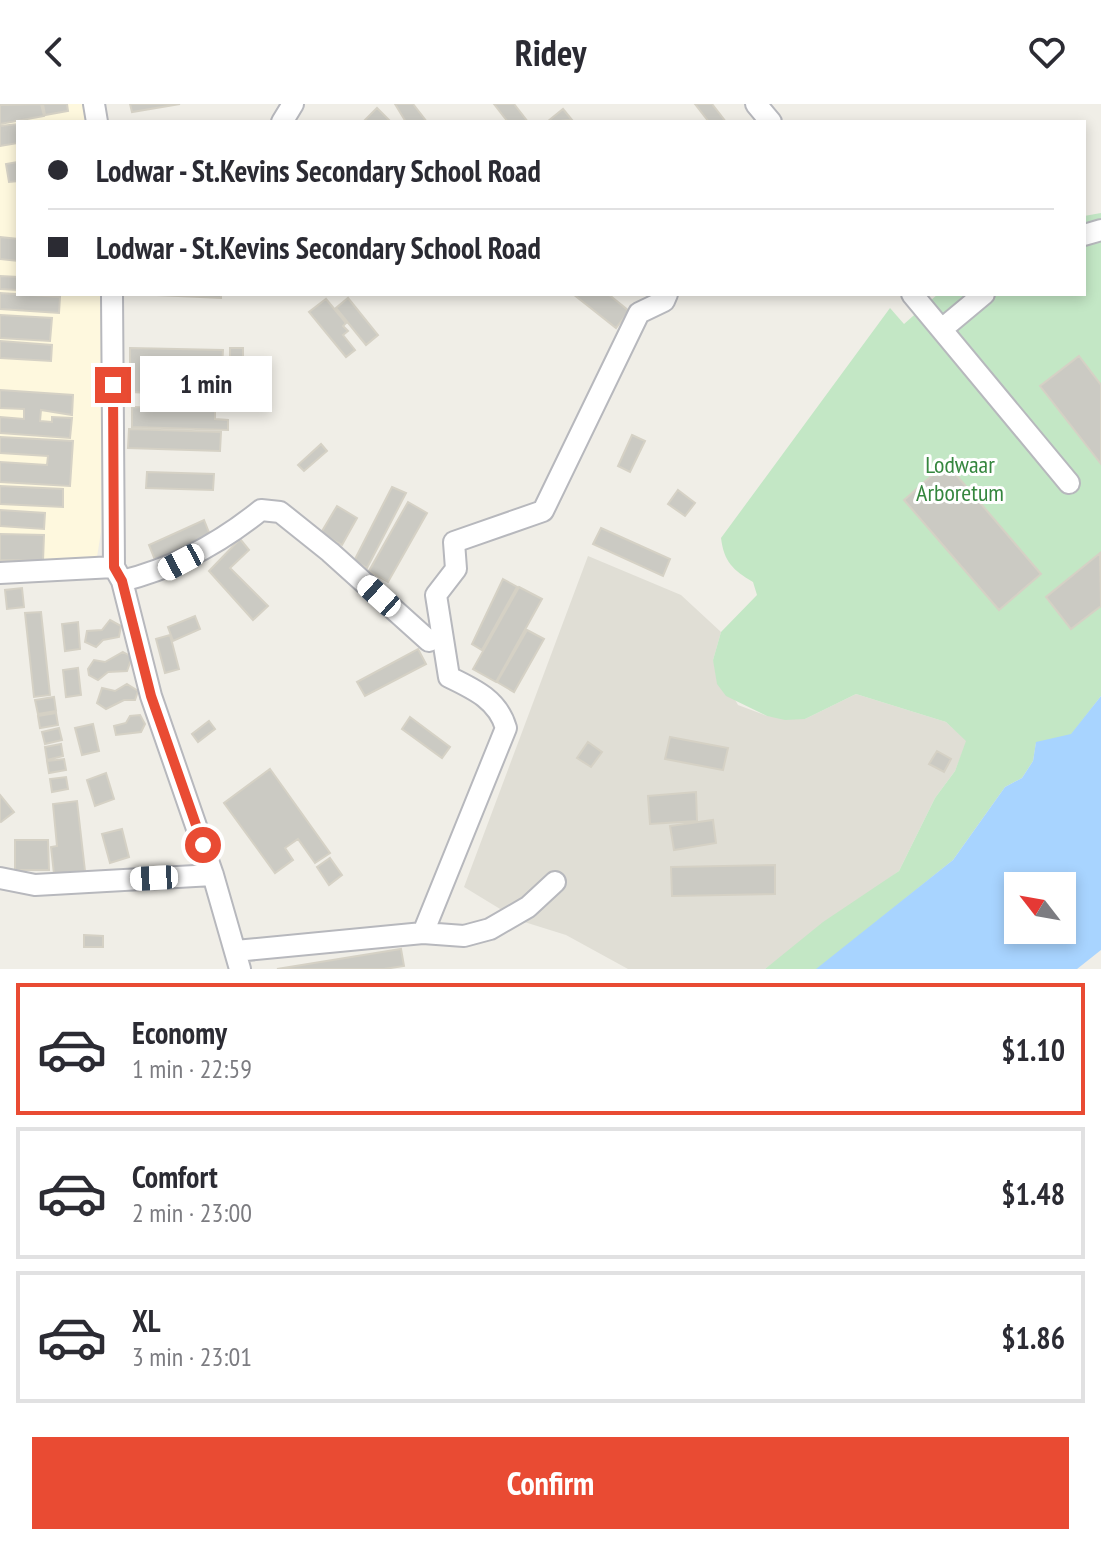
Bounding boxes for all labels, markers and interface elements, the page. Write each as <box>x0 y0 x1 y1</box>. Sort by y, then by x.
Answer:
text: Ridey <box>515 29 586 76</box>
icon: back <box>32 30 76 74</box>
icon: heart <box>1025 30 1069 74</box>
text: Lodwar - St.Kevins Secondary School Road <box>96 151 541 190</box>
text: Lodwar - St.Kevins Secondary School Road <box>96 228 541 267</box>
callout: 1 min <box>141 357 273 413</box>
route end <box>95 367 131 403</box>
text: 1 min <box>180 367 232 400</box>
park label: Lodwaar Arboretum <box>916 449 1004 508</box>
car <box>154 540 208 584</box>
car <box>353 571 405 621</box>
route start <box>185 827 221 863</box>
car <box>129 865 179 891</box>
north arrow <box>1004 872 1076 944</box>
map controls <box>1004 872 1076 944</box>
icon: car <box>36 1013 108 1085</box>
text: Economy <box>132 1013 227 1052</box>
text: $1.10 <box>1001 1030 1065 1069</box>
text: 1 min · 22:59 <box>132 1052 252 1085</box>
icon: car <box>36 1157 108 1229</box>
text: Comfort <box>132 1157 218 1196</box>
text: $1.48 <box>1001 1174 1065 1213</box>
text: 2 min · 23:00 <box>132 1196 252 1229</box>
icon: car <box>36 1301 108 1373</box>
text: XL <box>132 1301 161 1340</box>
text: $1.86 <box>1001 1318 1065 1357</box>
text: 3 min · 23:01 <box>132 1340 252 1373</box>
button: Confirm <box>32 1437 1069 1529</box>

